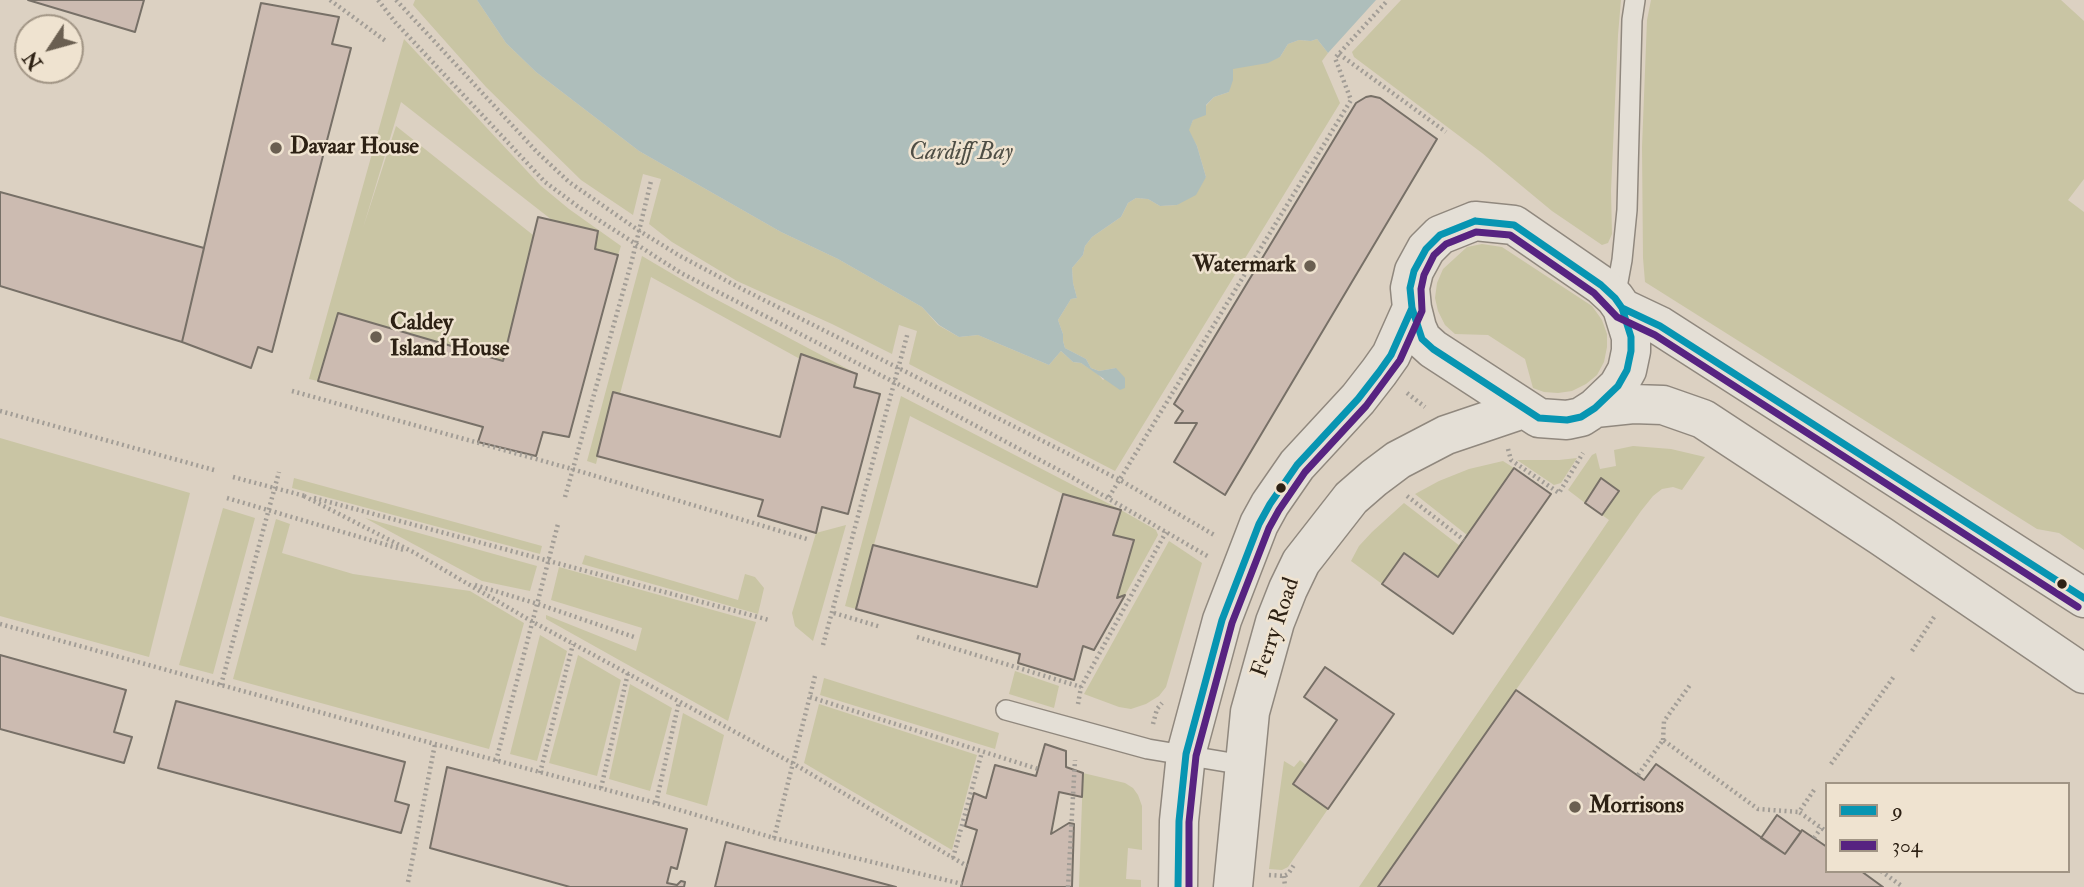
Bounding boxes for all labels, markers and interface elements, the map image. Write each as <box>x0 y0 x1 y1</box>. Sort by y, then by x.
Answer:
north arrow <box>14 14 84 84</box>
text: N <box>19 46 48 74</box>
place label: Davaar House <box>290 134 419 162</box>
marker: Davaar House <box>268 140 284 156</box>
water label: Cardiff Bay <box>909 140 1013 168</box>
place label: Watermark <box>1193 252 1296 280</box>
marker: Watermark <box>1302 258 1318 274</box>
place label: Caldey Island House <box>390 310 509 364</box>
marker: Caldey Island House <box>368 329 384 345</box>
unlabelled marker <box>1274 481 1288 495</box>
street label: Ferry Road <box>1247 575 1307 681</box>
unlabelled marker <box>2055 577 2069 591</box>
legend <box>1825 782 2070 873</box>
place label: Morrisons <box>1589 793 1684 821</box>
text: 9 <box>1892 797 1903 824</box>
marker: Morrisons <box>1567 799 1583 815</box>
text: 304 <box>1892 832 1922 859</box>

